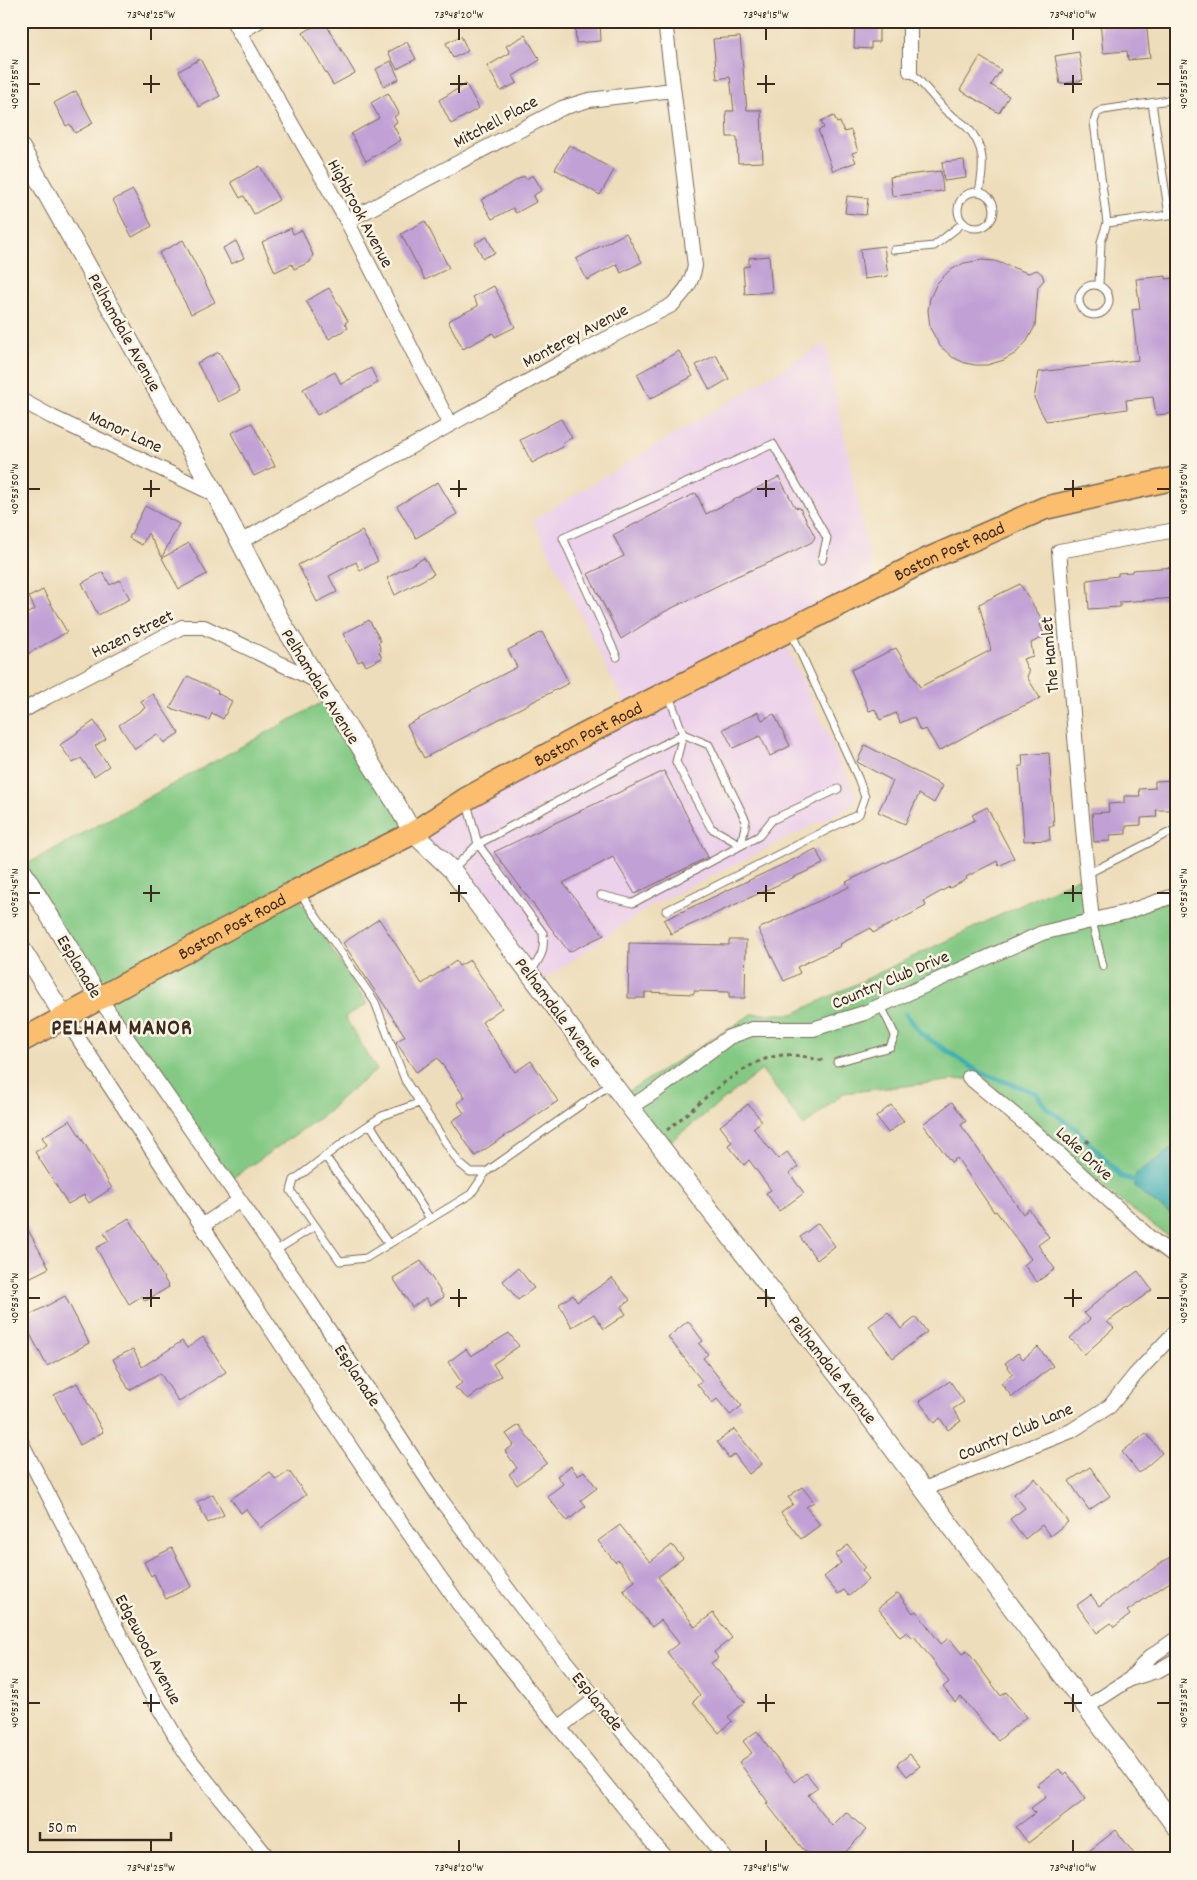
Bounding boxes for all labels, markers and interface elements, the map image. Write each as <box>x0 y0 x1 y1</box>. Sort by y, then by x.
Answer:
text: 73°48'25"W <box>127 7 175 24</box>
text: 73°48'20"W <box>435 7 484 24</box>
text: 73°48'15"W <box>743 7 789 24</box>
text: 73°48'10"W <box>1050 7 1096 24</box>
text: 40°53'55"N <box>7 59 24 109</box>
text: 40°53'55"N <box>1176 59 1193 109</box>
street label: Mitchell Place <box>449 90 543 156</box>
street label: Highbrook Avenue <box>320 155 398 273</box>
street label: Pelhamdale Avenue <box>80 269 166 397</box>
street label: Monterey Avenue <box>519 299 634 376</box>
street label: Manor Lane <box>84 405 166 461</box>
text: 40°53'50"N <box>7 463 24 514</box>
text: 40°53'50"N <box>1176 463 1193 514</box>
street label: Boston Post Road <box>890 517 1009 589</box>
street label: Hazen Street <box>88 604 179 666</box>
street label: The Hamlet <box>1036 615 1067 694</box>
street label: Pelhamdale Avenue <box>273 625 364 750</box>
street label: Boston Post Road <box>530 697 648 775</box>
text: 40°53'45"N <box>7 868 24 918</box>
text: 40°53'45"N <box>1176 868 1193 918</box>
street label: Boston Post Road <box>174 889 291 968</box>
street label: Esplanade <box>49 931 107 1004</box>
street label: Country Club Drive <box>828 945 954 1017</box>
street label: Pelhamdale Avenue <box>507 953 607 1074</box>
district label: PELHAM MANOR <box>51 1014 193 1045</box>
street label: Lake Drive <box>1049 1122 1117 1188</box>
text: 40°53'40"N <box>7 1273 24 1323</box>
text: 40°53'40"N <box>1176 1273 1193 1323</box>
street label: Pelhamdale Avenue <box>781 1311 882 1430</box>
street label: Esplanade <box>326 1340 385 1413</box>
street label: Country Club Lane <box>955 1398 1077 1469</box>
street label: Edgewood Avenue <box>107 1591 186 1710</box>
street label: Esplanade <box>564 1668 628 1738</box>
text: 40°53'35"N <box>7 1678 24 1728</box>
text: 40°53'35"N <box>1176 1678 1193 1728</box>
scale bar <box>40 1810 171 1842</box>
text: 50 m <box>48 1818 77 1840</box>
text: 73°48'25"W <box>127 1860 175 1877</box>
text: 73°48'20"W <box>435 1860 484 1877</box>
text: 73°48'15"W <box>743 1860 789 1877</box>
text: 73°48'10"W <box>1050 1860 1096 1877</box>

